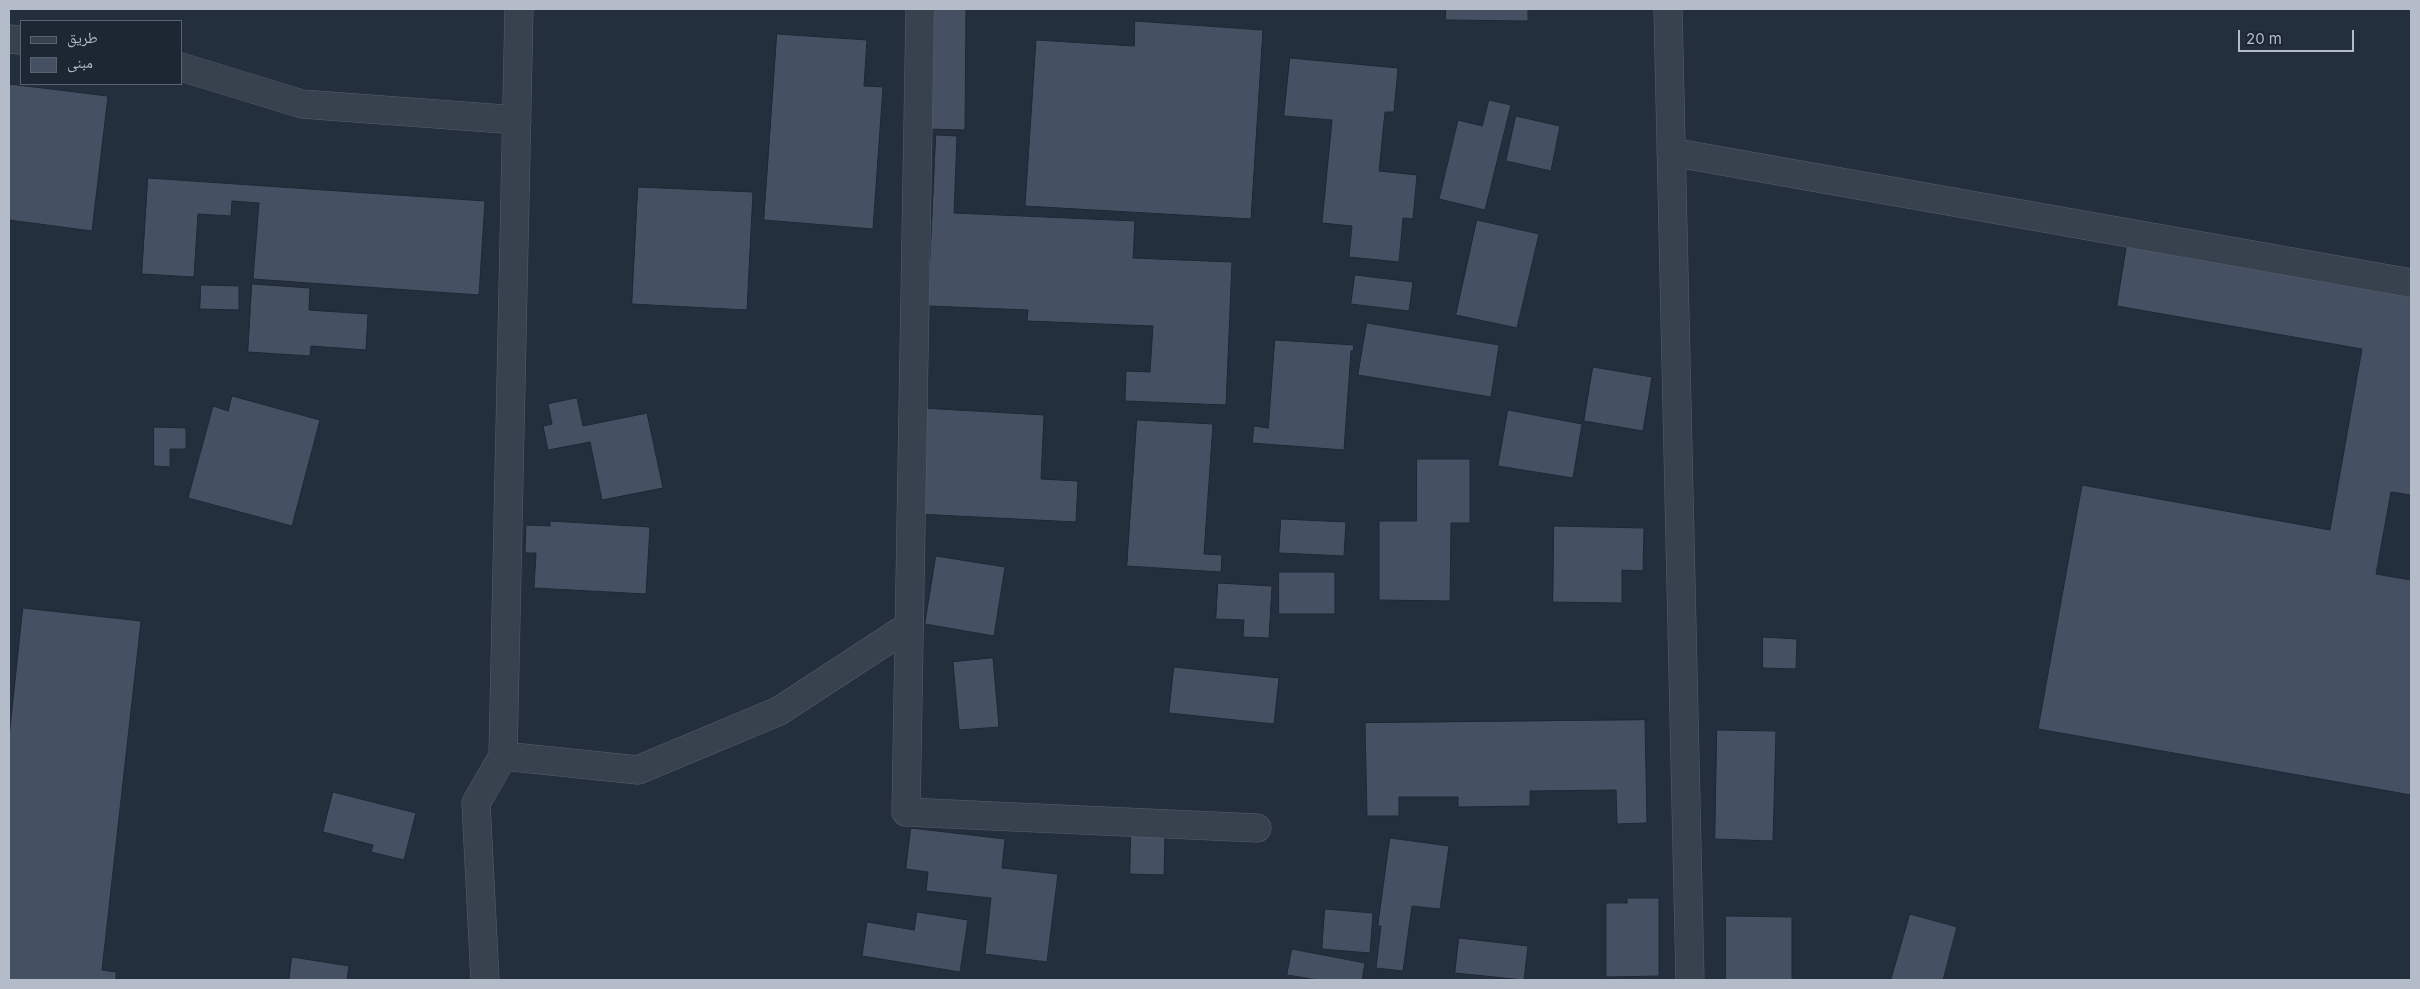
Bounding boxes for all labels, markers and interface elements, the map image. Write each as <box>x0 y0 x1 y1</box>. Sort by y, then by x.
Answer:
legend <box>20 20 182 85</box>
scale bar <box>2240 20 2356 52</box>
text: طريق <box>67 28 98 47</box>
text: 20 m <box>2246 29 2282 48</box>
text: مبنى <box>67 53 93 72</box>

